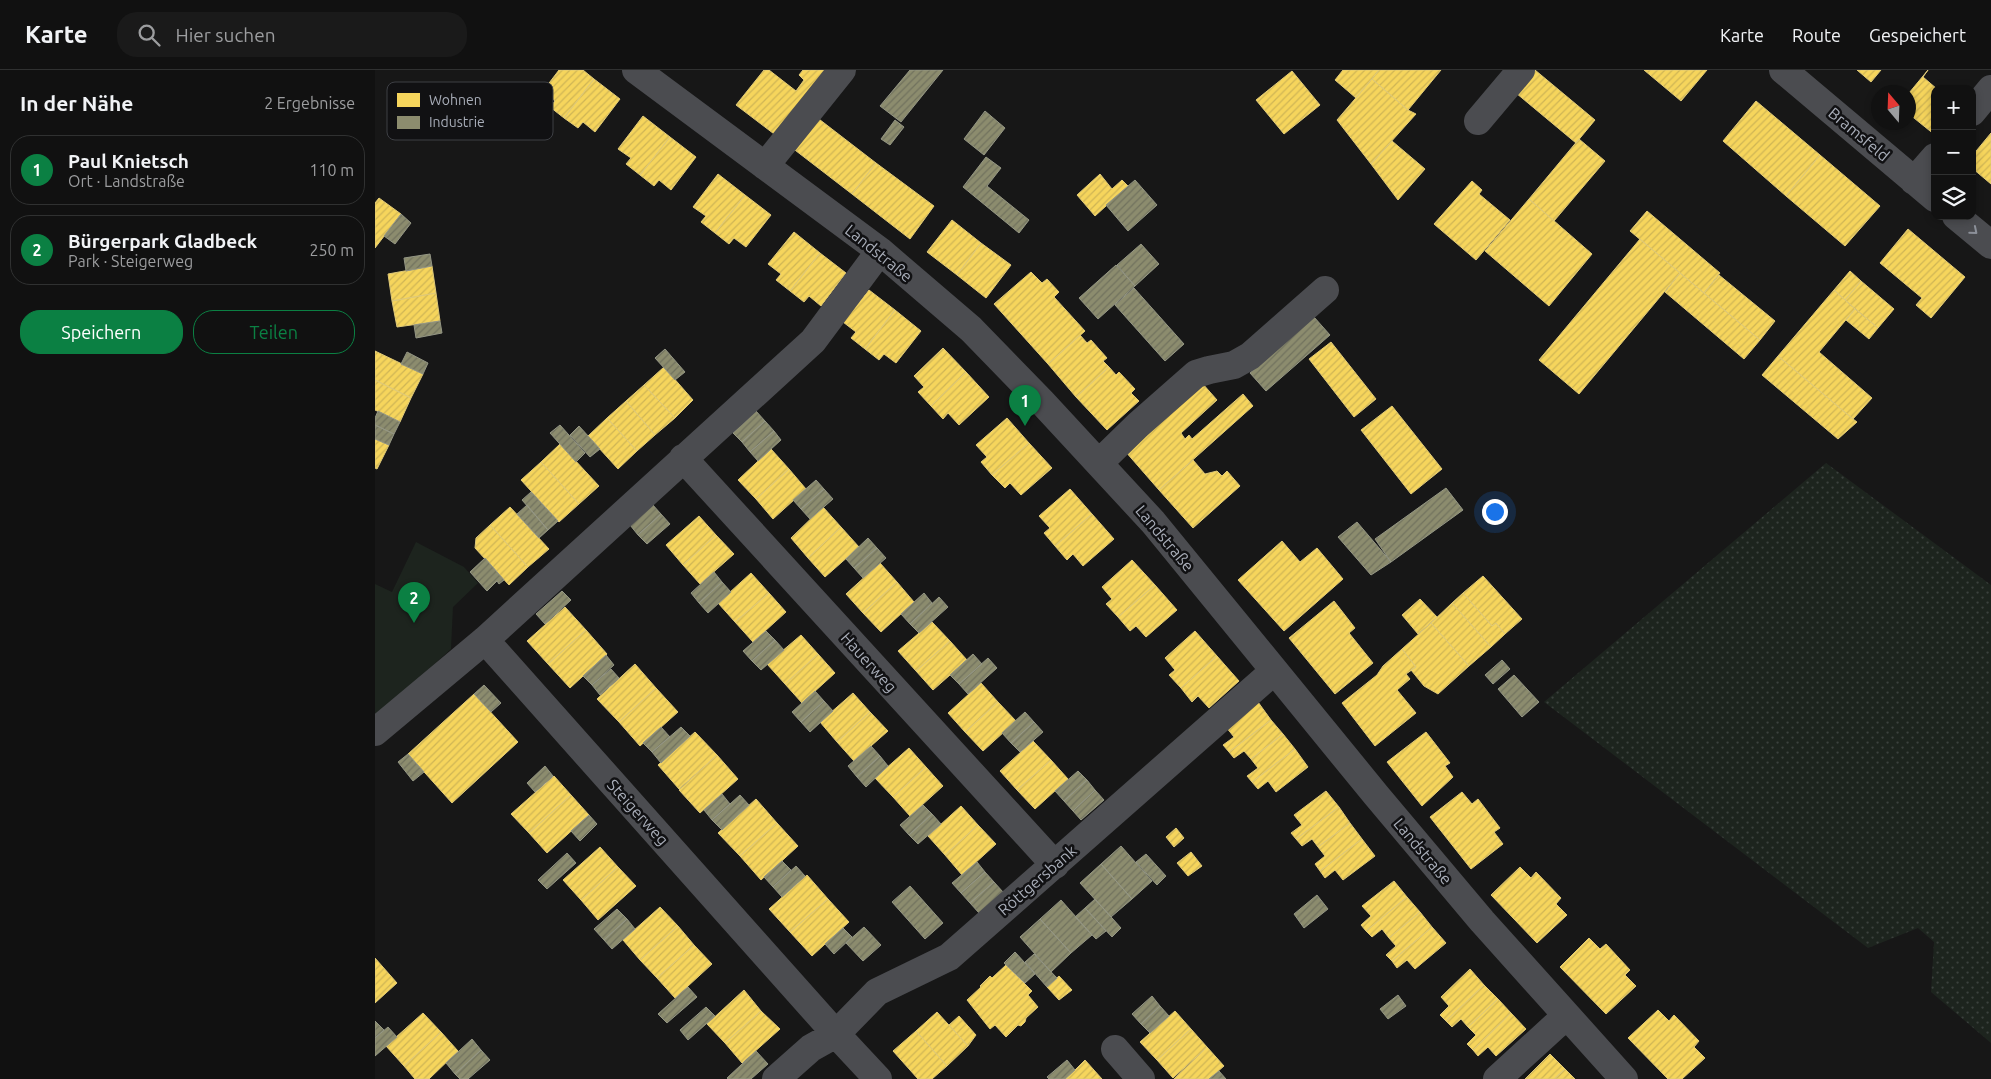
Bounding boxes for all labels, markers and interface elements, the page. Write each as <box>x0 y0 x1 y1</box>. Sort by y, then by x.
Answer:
search box <box>117 12 467 57</box>
text: Karte <box>25 21 87 48</box>
icon: search <box>135 21 163 49</box>
text: Hier suchen <box>175 24 276 46</box>
text: Karte <box>1720 25 1764 45</box>
text: Route <box>1792 25 1841 45</box>
text: Gespeichert <box>1869 25 1966 45</box>
legend <box>387 82 553 140</box>
north arrow <box>1871 85 1916 130</box>
map controls <box>1931 85 1976 220</box>
button: + <box>1931 85 1976 130</box>
text: In der Nähe <box>20 91 133 115</box>
text: Wohnen <box>429 92 482 108</box>
text: 2 Ergebnisse <box>264 94 355 112</box>
street label: Bramsfeld <box>1825 103 1893 165</box>
text: Industrie <box>429 114 485 130</box>
button: − <box>1931 130 1976 175</box>
text: Paul Knietsch <box>68 150 189 172</box>
text: 1 <box>32 161 42 179</box>
text: 110 m <box>309 161 354 179</box>
text: Ort · Landstraße <box>68 172 185 190</box>
button: layers <box>1931 175 1976 220</box>
street label: Landstraße <box>842 221 916 285</box>
one-way arrow <box>1968 225 1977 234</box>
text: Bürgerpark Gladbeck <box>68 230 257 252</box>
text: 2 <box>32 241 42 259</box>
text: 250 m <box>309 241 354 259</box>
text: Park · Steigerweg <box>68 252 193 270</box>
button: Speichern <box>20 310 183 354</box>
button: Teilen <box>193 310 355 354</box>
pin: 1 <box>1009 385 1041 426</box>
your location <box>1482 499 1508 525</box>
street label: Landstraße <box>1132 501 1198 575</box>
pin: 2 <box>398 582 430 623</box>
street label: Hauerweg <box>837 628 901 696</box>
street label: Steigerweg <box>604 775 672 849</box>
street label: Landstraße <box>1390 814 1456 888</box>
street label: Röttgersbank <box>994 841 1080 919</box>

